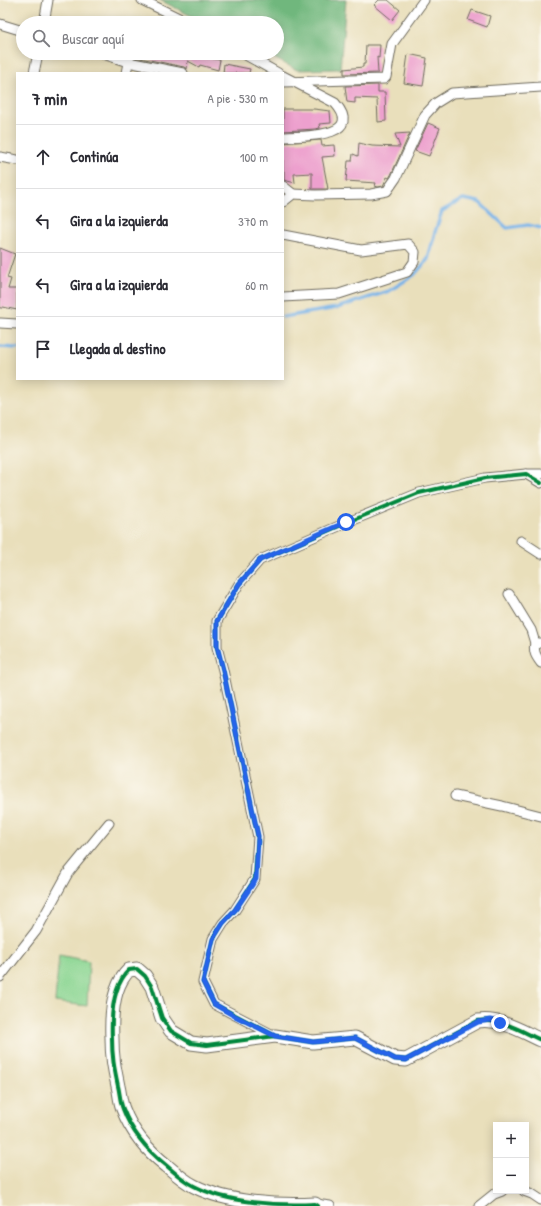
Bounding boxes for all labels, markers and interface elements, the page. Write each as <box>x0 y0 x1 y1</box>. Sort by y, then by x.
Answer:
search box <box>16 16 284 60</box>
icon: search <box>30 27 52 49</box>
text: Buscar aquí <box>62 28 125 49</box>
text: 7 min <box>32 87 67 110</box>
text: A pie · 530 m <box>207 89 268 107</box>
icon: ahead <box>32 146 54 168</box>
text: Continúa <box>70 146 118 167</box>
text: 100 m <box>240 148 268 166</box>
icon: left <box>32 210 54 232</box>
text: Gira a la izquierda <box>70 210 168 231</box>
text: 370 m <box>238 212 268 230</box>
icon: left <box>32 274 54 296</box>
text: Gira a la izquierda <box>70 274 168 295</box>
text: 60 m <box>245 276 268 294</box>
icon: arrive <box>32 338 54 360</box>
text: Llegada al destino <box>70 338 166 359</box>
route start <box>337 513 355 531</box>
route end <box>491 1014 509 1032</box>
map controls <box>493 1122 529 1194</box>
button: + <box>493 1122 529 1158</box>
button: − <box>493 1158 529 1194</box>

